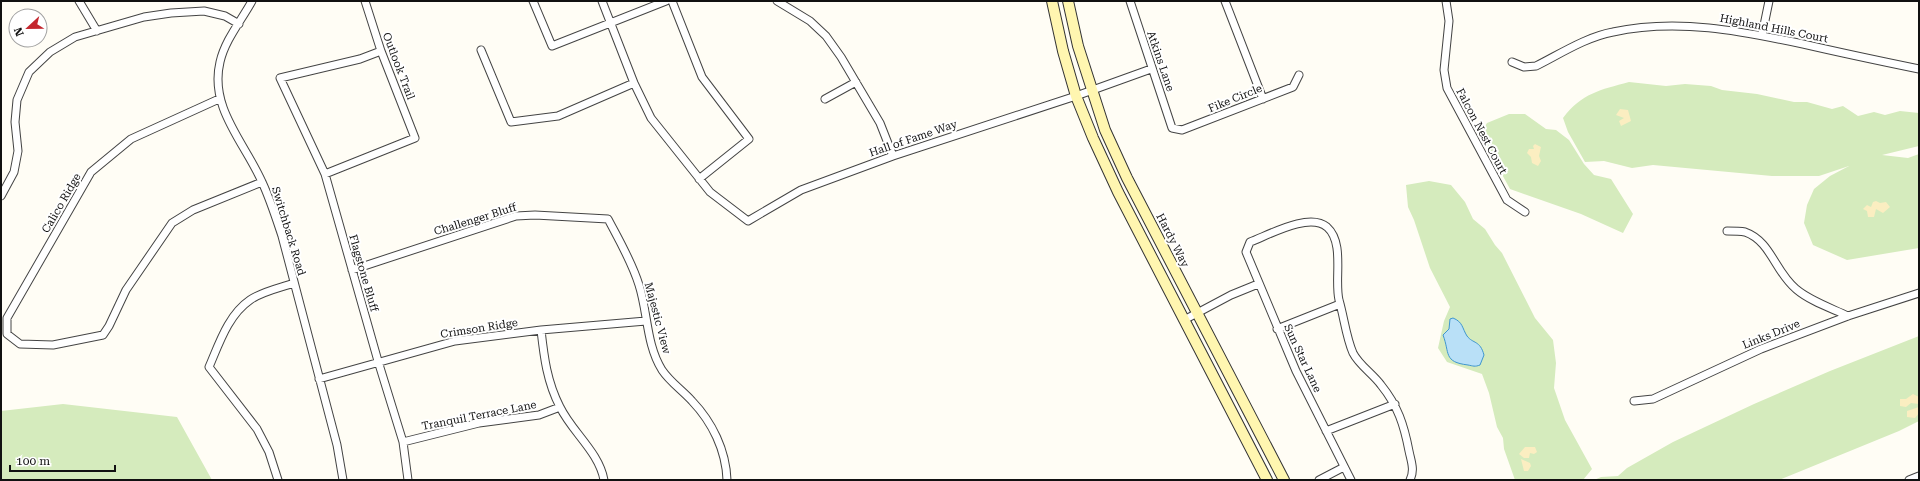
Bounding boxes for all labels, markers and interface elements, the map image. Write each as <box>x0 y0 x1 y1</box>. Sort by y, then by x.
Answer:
north arrow <box>8 8 48 48</box>
street label: Highland Hills Court <box>1719 12 1829 45</box>
text: N <box>11 25 27 38</box>
street label: Atkins Lane <box>1144 29 1177 93</box>
street label: Outlook Trail <box>380 31 418 102</box>
street label: Fike Circle <box>1206 82 1264 115</box>
street label: Falcon Nest Court <box>1453 86 1510 176</box>
street label: Hall of Fame Way <box>868 117 959 160</box>
street label: Calico Ridge <box>39 171 84 235</box>
street label: Switchback Road <box>269 185 308 277</box>
street label: Challenger Bluff <box>432 200 519 238</box>
street label: Hardy Way <box>1153 211 1192 270</box>
street label: Flagstone Bluff <box>346 233 381 314</box>
street label: Majestic View <box>642 281 674 356</box>
street label: Crimson Ridge <box>440 316 519 341</box>
street label: Links Drive <box>1741 317 1802 352</box>
street label: Sun Star Lane <box>1281 322 1324 394</box>
street label: Tranquil Terrace Lane <box>421 398 538 433</box>
scale bar <box>10 447 115 473</box>
text: 100 m <box>16 454 50 468</box>

